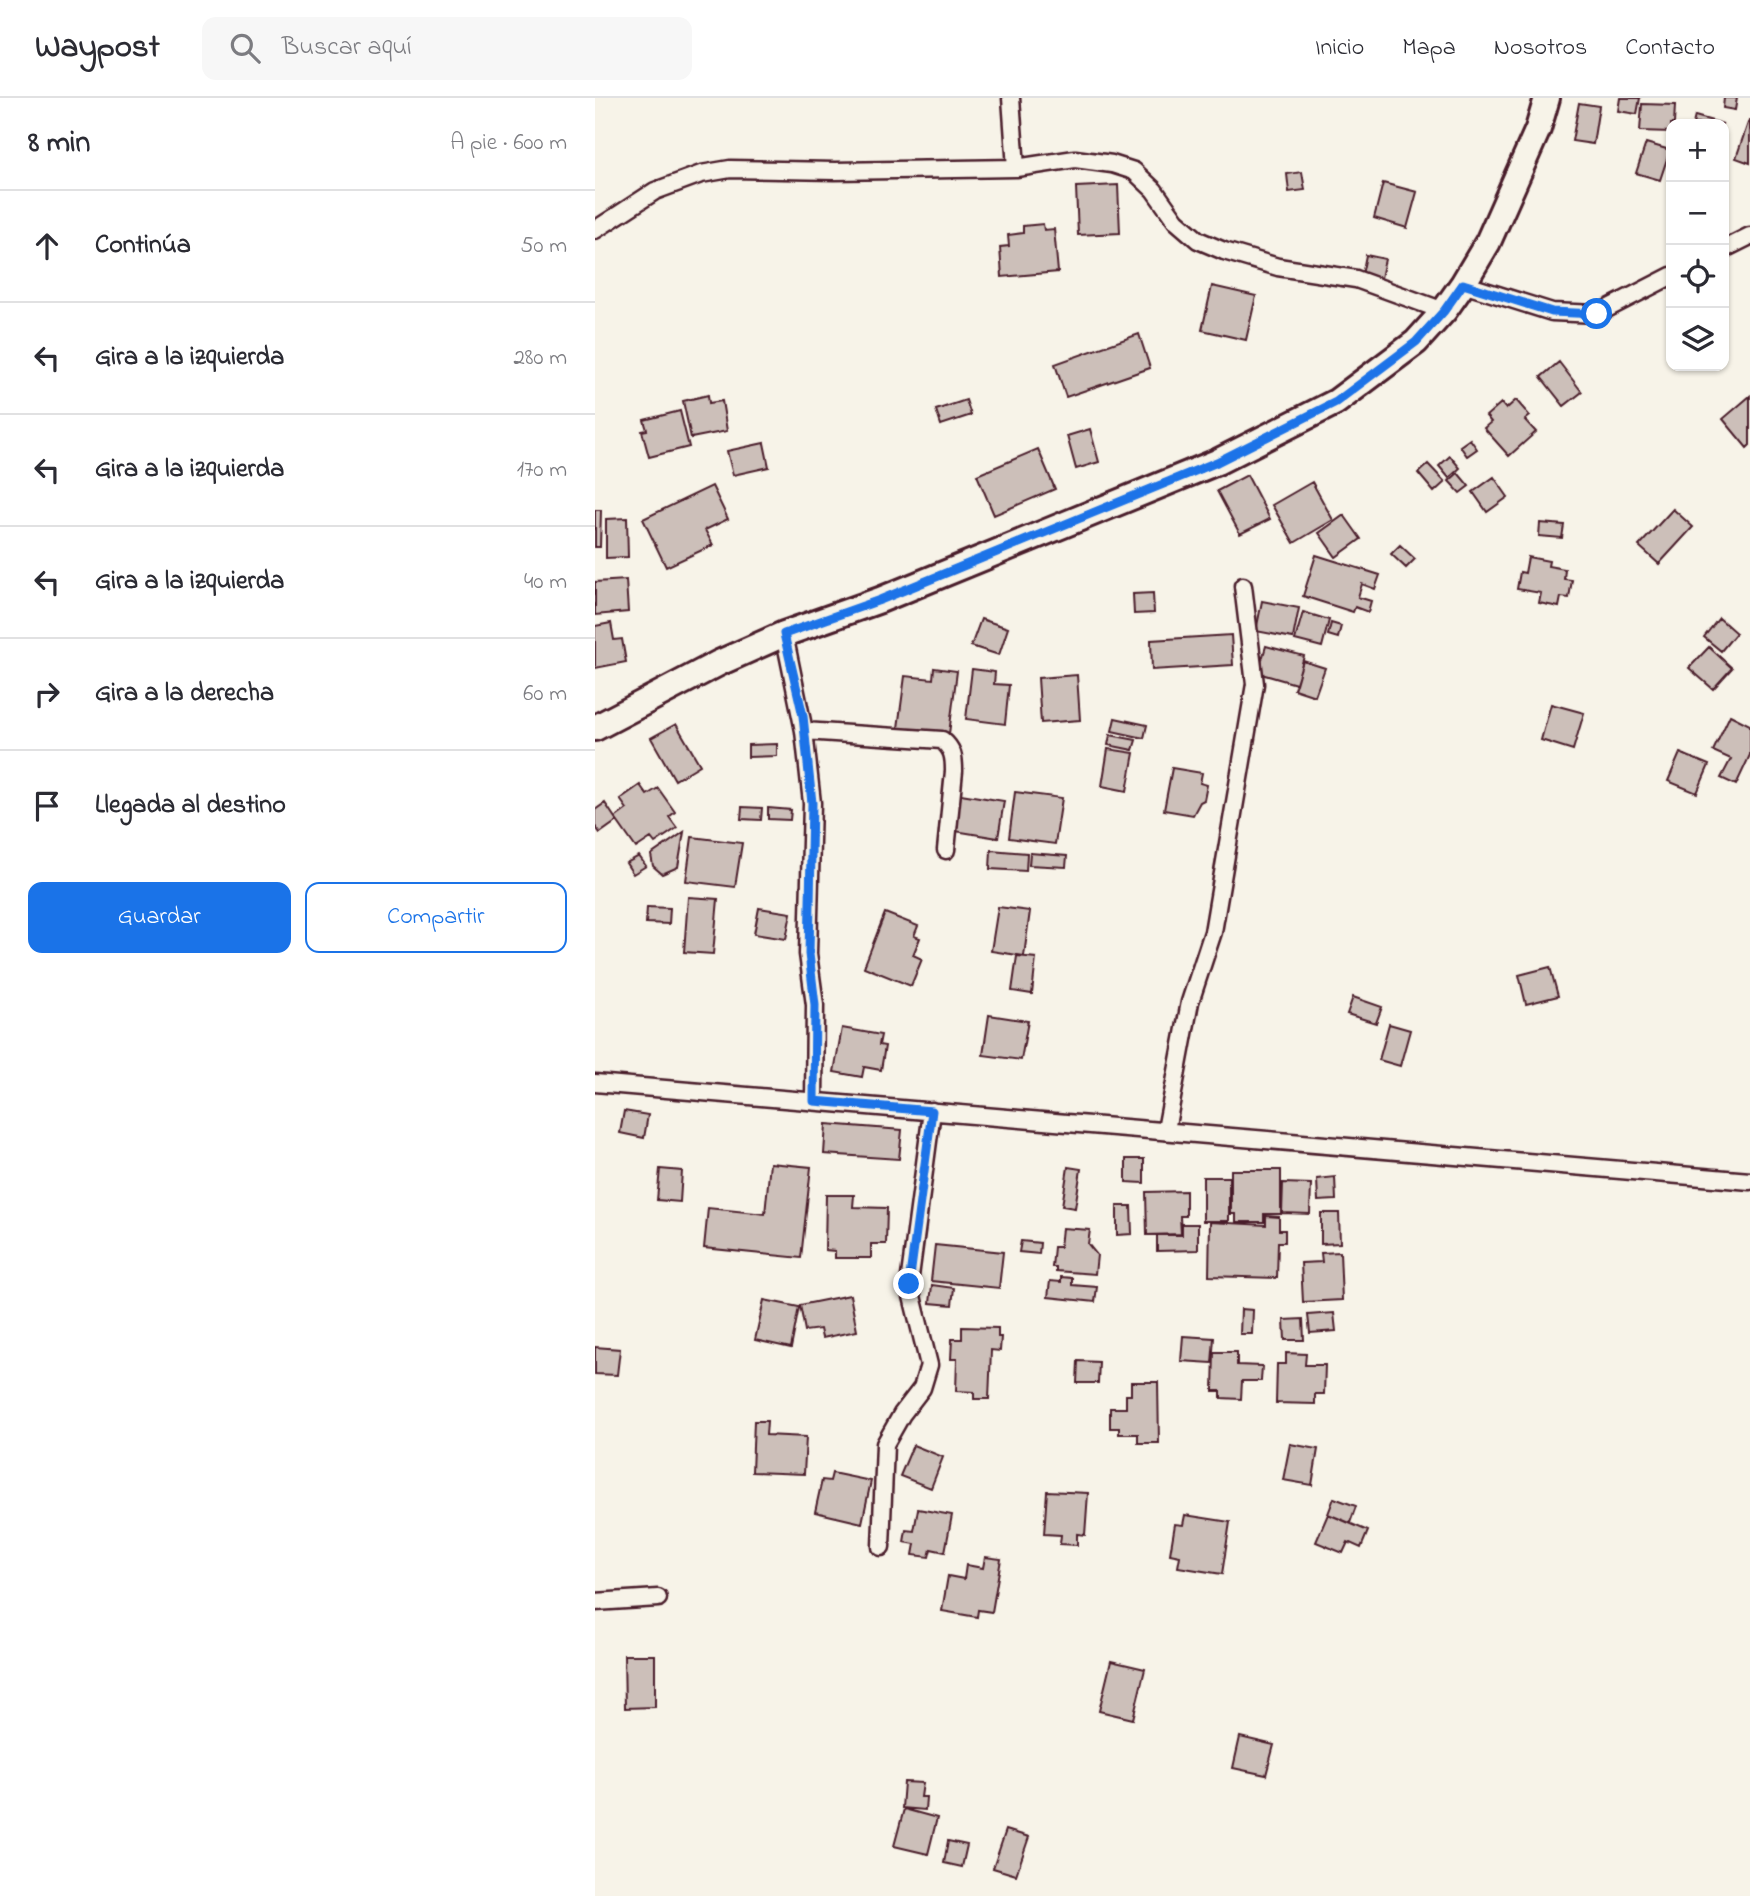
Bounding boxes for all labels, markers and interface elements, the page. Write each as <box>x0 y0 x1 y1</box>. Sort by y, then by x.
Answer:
search box <box>202 17 692 80</box>
text: Waypost <box>35 24 160 72</box>
icon: search <box>226 29 264 67</box>
text: Buscar aquí <box>282 29 412 67</box>
text: Inicio <box>1315 31 1364 66</box>
text: Mapa <box>1402 31 1456 66</box>
text: Nosotros <box>1494 31 1587 66</box>
text: Contacto <box>1625 31 1715 66</box>
map controls <box>1666 119 1729 371</box>
button: + <box>1666 119 1729 182</box>
text: 8 min <box>28 122 90 166</box>
text: A pie · 600 m <box>450 127 567 160</box>
button: − <box>1666 182 1729 245</box>
icon: ahead <box>28 227 66 265</box>
text: Continúa <box>95 227 191 265</box>
text: 50 m <box>520 230 567 263</box>
button: locate <box>1666 245 1729 308</box>
route start <box>1581 298 1612 329</box>
button: layers <box>1666 308 1729 371</box>
icon: left <box>28 339 66 377</box>
text: Gira a la izquierda <box>95 339 284 377</box>
text: 280 m <box>513 342 567 375</box>
icon: left <box>28 451 66 489</box>
text: Gira a la izquierda <box>95 451 284 489</box>
text: 170 m <box>517 454 567 487</box>
icon: left <box>28 563 66 601</box>
text: Gira a la izquierda <box>95 563 284 601</box>
text: 40 m <box>524 566 567 599</box>
icon: right <box>28 675 66 713</box>
text: Gira a la derecha <box>95 675 274 713</box>
text: 60 m <box>523 678 567 711</box>
icon: arrive <box>28 787 66 825</box>
text: Llegada al destino <box>95 787 286 825</box>
button: Guardar <box>28 882 291 953</box>
button: Compartir <box>305 882 567 953</box>
route end <box>893 1268 924 1299</box>

